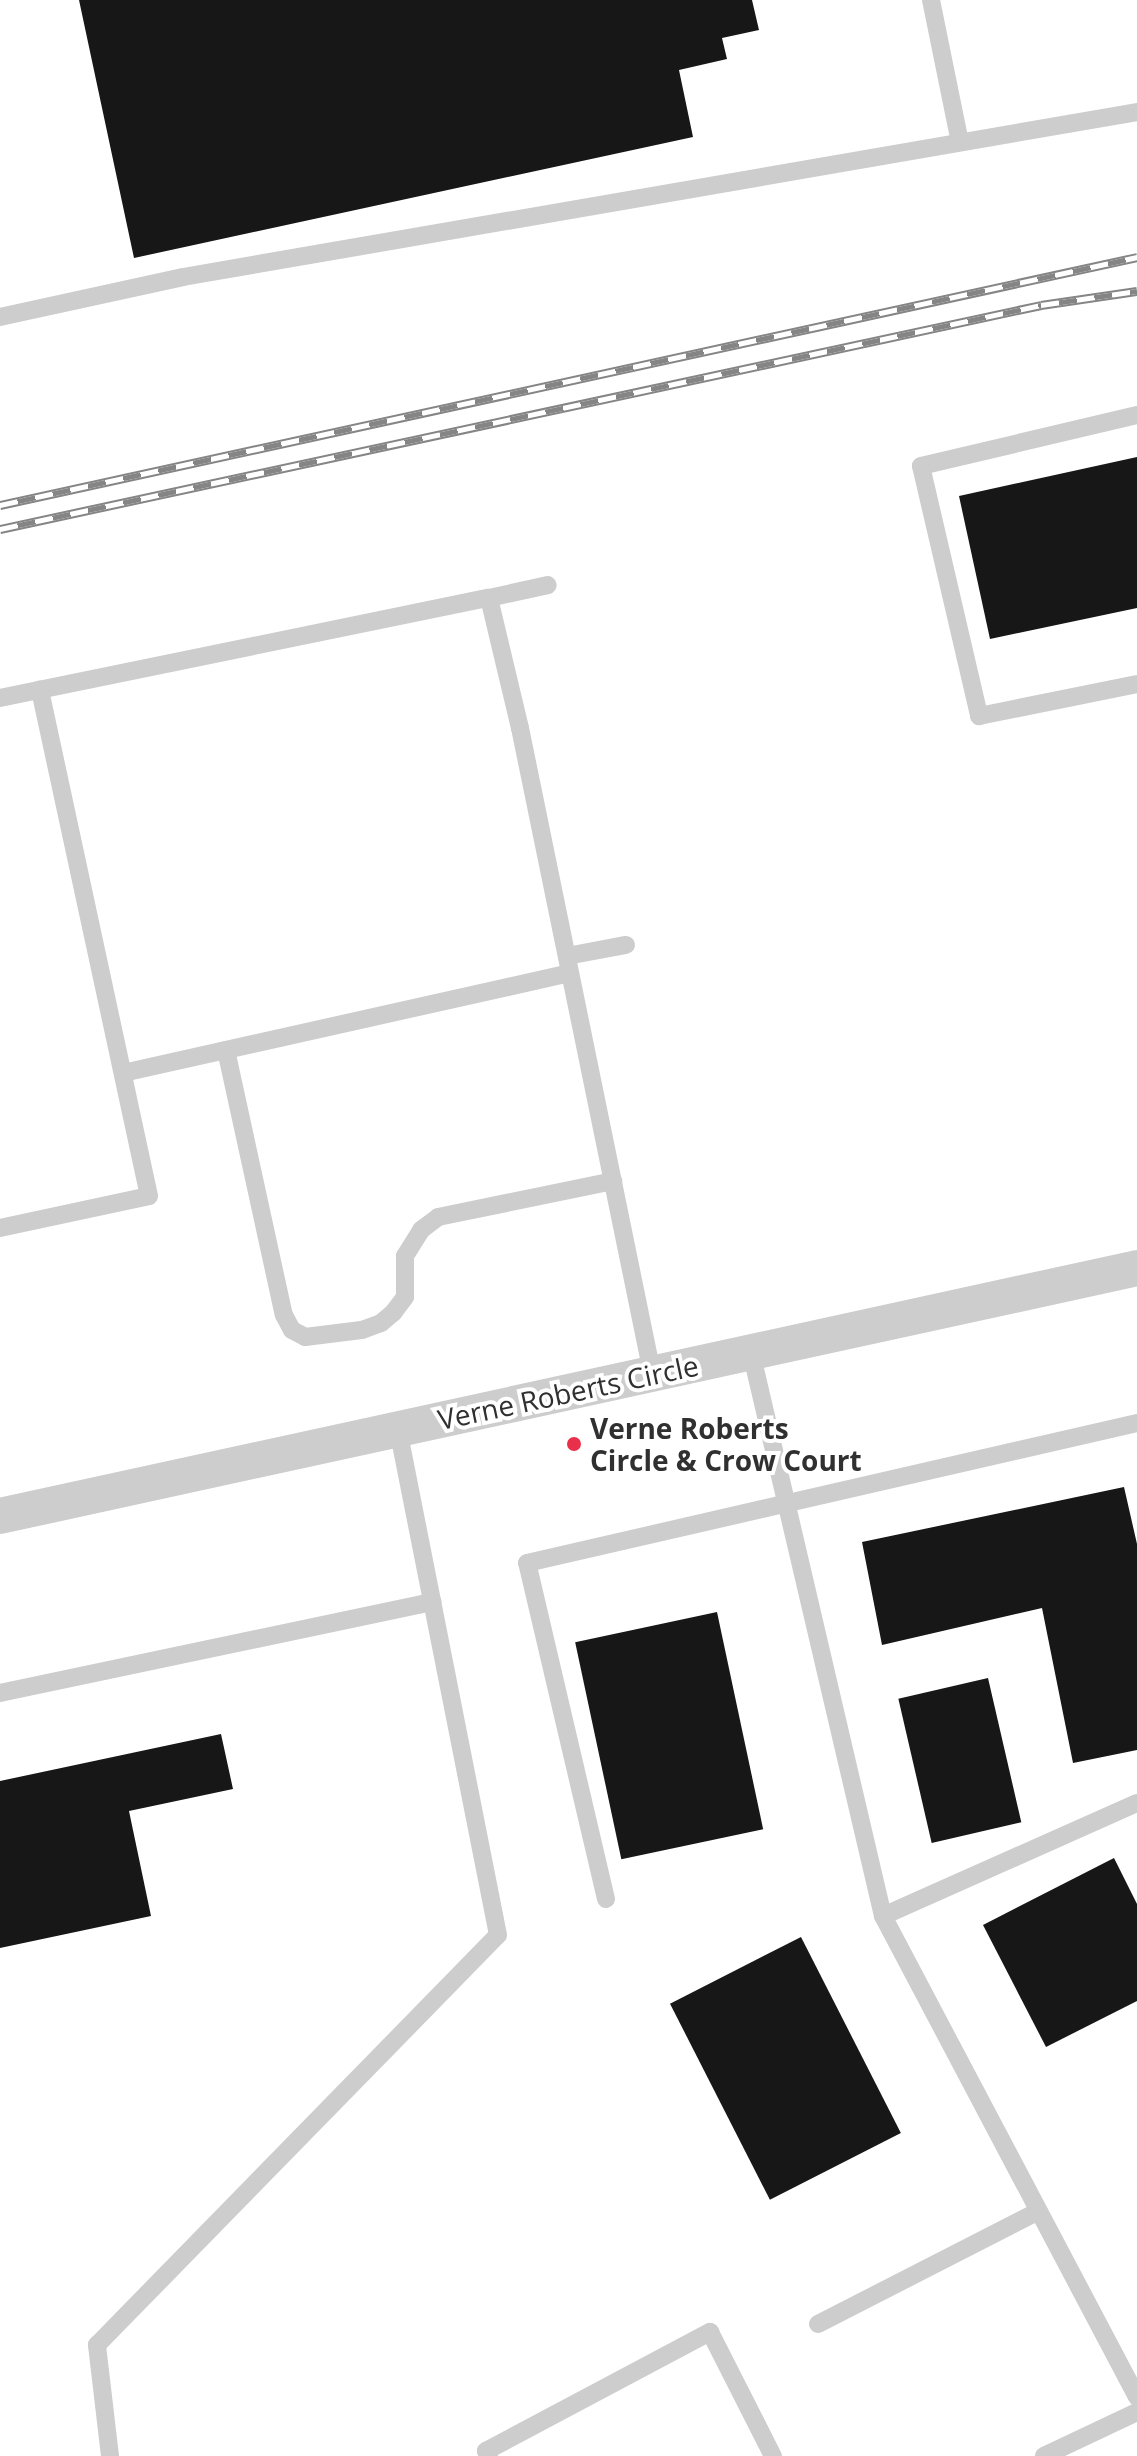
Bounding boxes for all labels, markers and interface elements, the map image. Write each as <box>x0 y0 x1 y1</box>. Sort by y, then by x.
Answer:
street label: Verne Roberts Circle <box>435 1348 701 1436</box>
place label: Verne Roberts Circle & Crow Court <box>590 1411 862 1477</box>
marker: Verne Roberts Circle & Crow Court <box>565 1435 583 1453</box>

